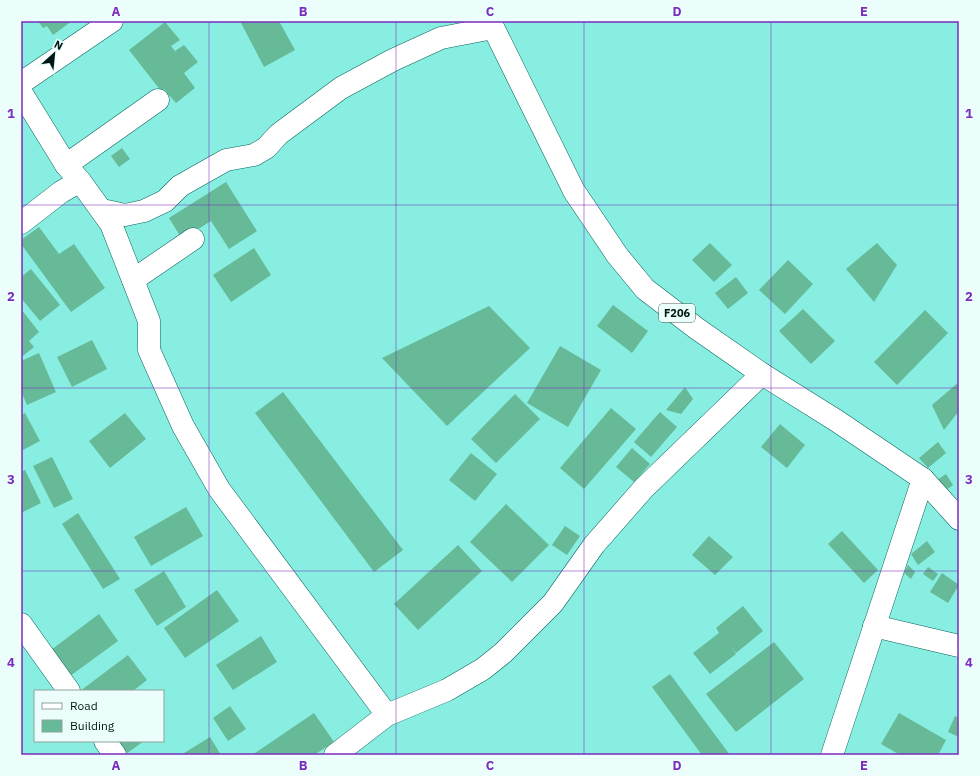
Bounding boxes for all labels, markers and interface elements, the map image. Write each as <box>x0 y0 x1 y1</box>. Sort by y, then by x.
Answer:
text: A <box>112 3 121 20</box>
text: B <box>299 3 308 20</box>
text: C <box>486 3 495 20</box>
text: D <box>672 3 682 20</box>
text: E <box>860 3 868 20</box>
north arrow <box>34 34 74 74</box>
text: N <box>52 37 65 53</box>
text: 1 <box>7 105 15 122</box>
text: 1 <box>965 105 973 122</box>
text: 2 <box>7 288 15 305</box>
text: 2 <box>965 288 973 305</box>
road number: F206 <box>659 304 695 322</box>
text: 3 <box>7 471 15 488</box>
text: 3 <box>965 471 973 488</box>
text: 4 <box>7 654 15 671</box>
text: 4 <box>965 654 973 671</box>
legend <box>34 690 164 742</box>
text: Road <box>70 698 98 713</box>
text: Building <box>70 718 115 733</box>
text: A <box>112 757 121 774</box>
text: B <box>299 757 308 774</box>
text: C <box>486 757 495 774</box>
text: D <box>672 757 682 774</box>
text: E <box>860 757 868 774</box>

